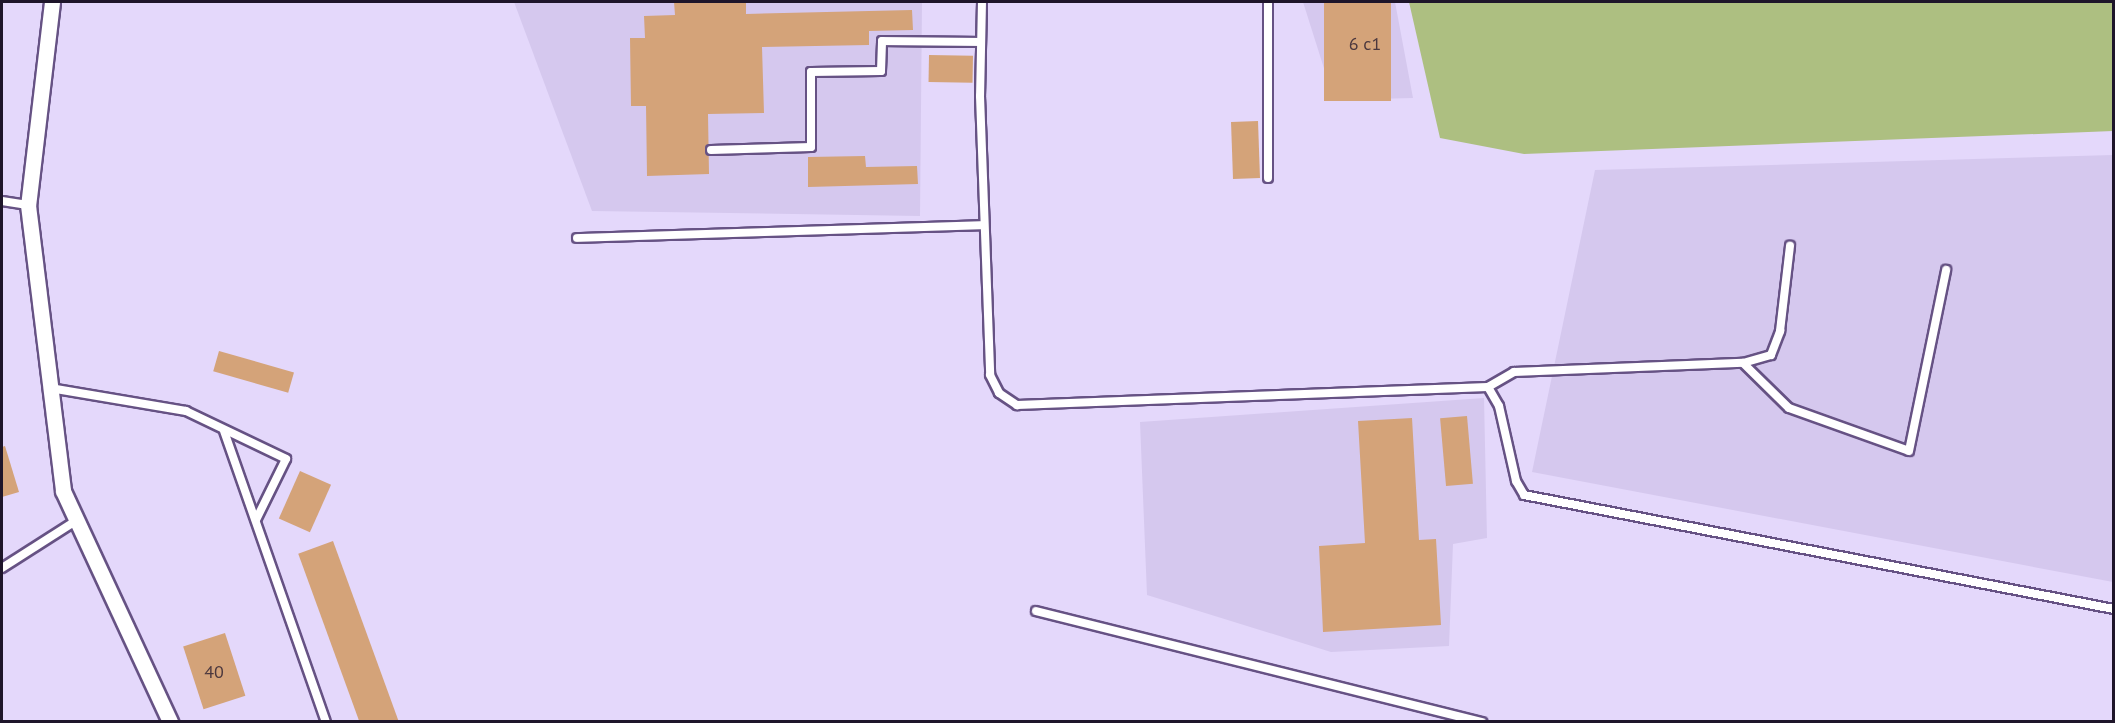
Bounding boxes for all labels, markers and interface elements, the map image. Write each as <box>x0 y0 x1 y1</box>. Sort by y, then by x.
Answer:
house number: 6 с1 <box>1349 33 1381 55</box>
house number: 40 <box>204 661 224 683</box>

